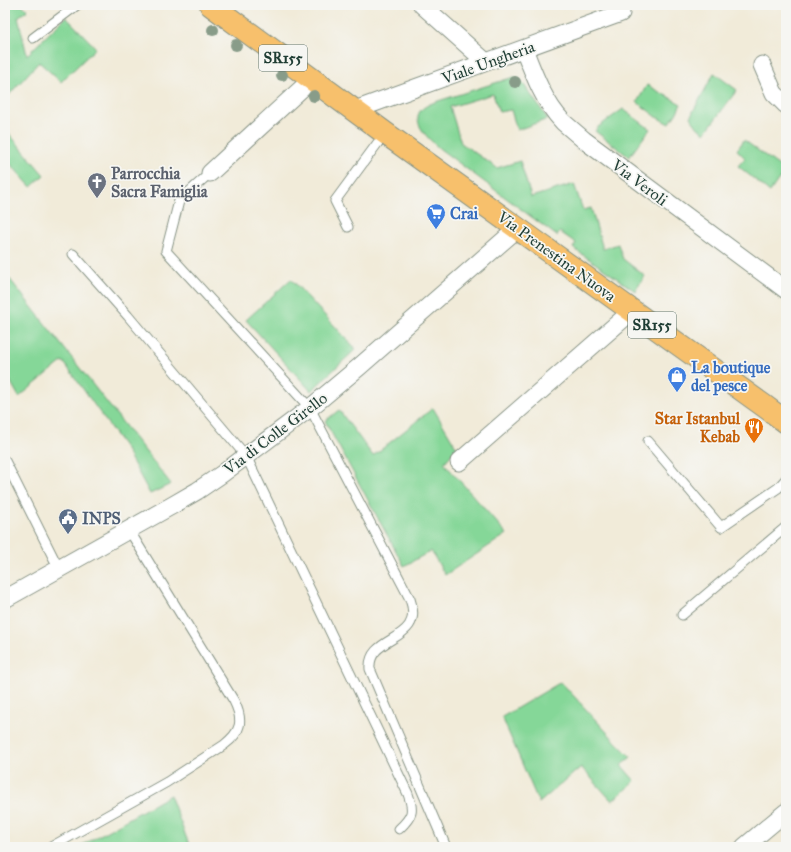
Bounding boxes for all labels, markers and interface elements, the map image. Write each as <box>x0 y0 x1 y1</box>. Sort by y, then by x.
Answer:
street label: Viale Ungheria <box>438 37 538 89</box>
road number: SR155 <box>259 45 307 71</box>
street label: Via Veroli <box>607 155 672 210</box>
place label: Parrocchia Sacra Famiglia <box>111 164 209 202</box>
church icon: Parrocchia Sacra Famiglia <box>86 171 108 199</box>
supermarket icon: Crai <box>425 202 447 230</box>
place label: Crai <box>450 204 479 223</box>
street label: Via Prenestina Nuova <box>493 206 620 306</box>
road number: SR155 <box>628 312 676 338</box>
place label: La boutique del pesce <box>691 358 771 396</box>
shop icon: La boutique del pesce <box>666 365 688 393</box>
street label: Via di Colle Girello <box>219 388 331 479</box>
place label: Star Istanbul Kebab <box>655 409 741 446</box>
restaurant icon: Star Istanbul Kebab <box>743 416 765 444</box>
public building icon: INPS <box>57 507 79 535</box>
place label: INPS <box>82 509 121 528</box>

